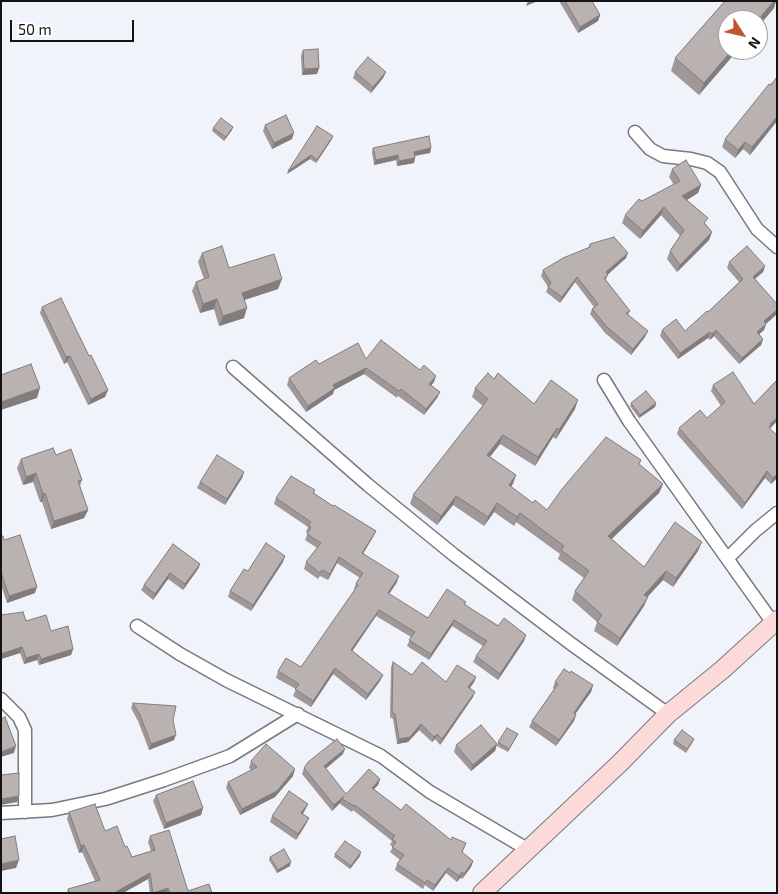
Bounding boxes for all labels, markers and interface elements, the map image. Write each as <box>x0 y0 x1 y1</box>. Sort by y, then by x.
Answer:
scale bar <box>12 10 136 42</box>
north arrow <box>718 10 768 60</box>
text: 50 m <box>18 20 52 38</box>
text: N <box>745 34 765 52</box>

